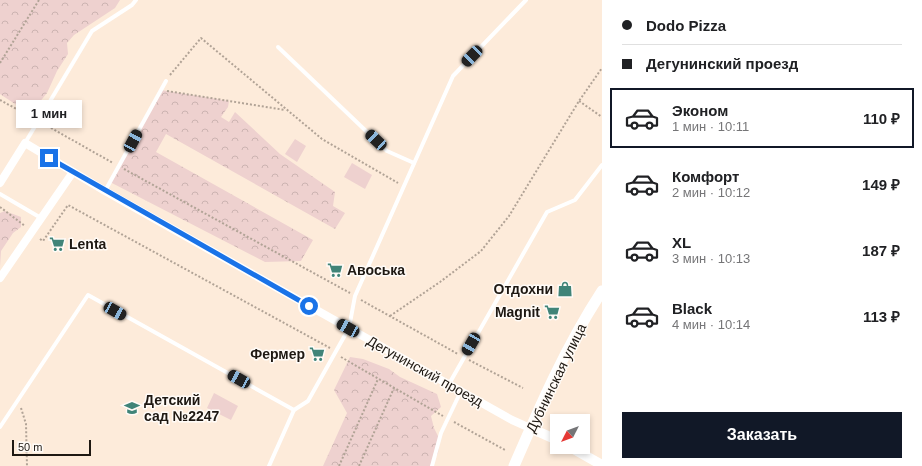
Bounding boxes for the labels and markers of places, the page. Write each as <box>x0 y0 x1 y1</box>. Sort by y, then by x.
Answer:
supermarket icon: Lenta <box>48 235 66 253</box>
place label: Lenta <box>69 236 107 252</box>
supermarket icon: Авоська <box>326 261 344 279</box>
place label: Авоська <box>347 262 405 278</box>
shop icon: Отдохни <box>556 280 574 298</box>
place label: Отдохни <box>494 281 553 297</box>
supermarket icon: Magnit <box>543 303 561 321</box>
place label: Magnit <box>495 304 540 320</box>
supermarket icon: Фермер <box>308 345 326 363</box>
place label: Фермер <box>250 346 305 362</box>
place label: Детский сад №2247 <box>144 392 219 424</box>
school or university icon: Детский сад №2247 <box>123 399 141 417</box>

